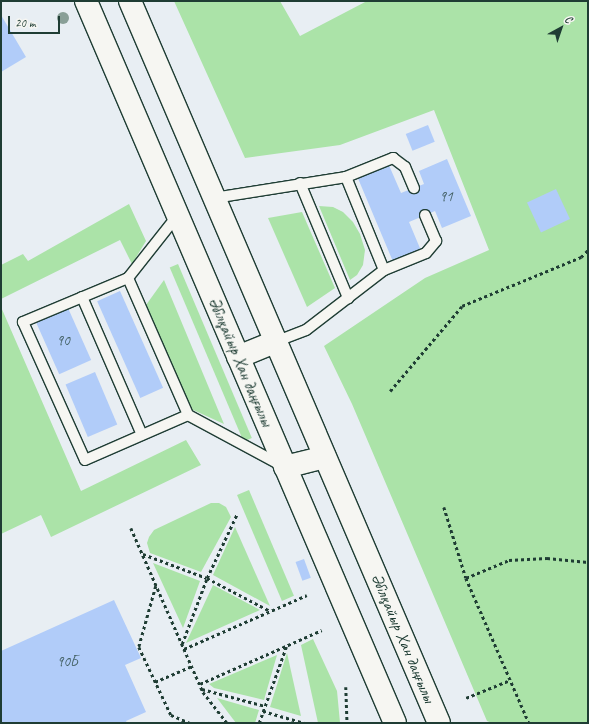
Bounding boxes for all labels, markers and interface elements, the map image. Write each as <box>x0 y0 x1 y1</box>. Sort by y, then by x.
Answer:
scale bar <box>10 8 62 34</box>
north arrow <box>541 8 581 48</box>
text: С <box>562 12 575 26</box>
text: 20 m <box>15 15 35 31</box>
house number: 91 <box>439 188 453 206</box>
street label: Әбілқайыр Хан даңғылы <box>203 294 277 430</box>
house number: 90 <box>56 332 70 350</box>
street label: Әбілқайыр Хан даңғылы <box>366 570 440 706</box>
house number: 90Б <box>56 653 78 671</box>

